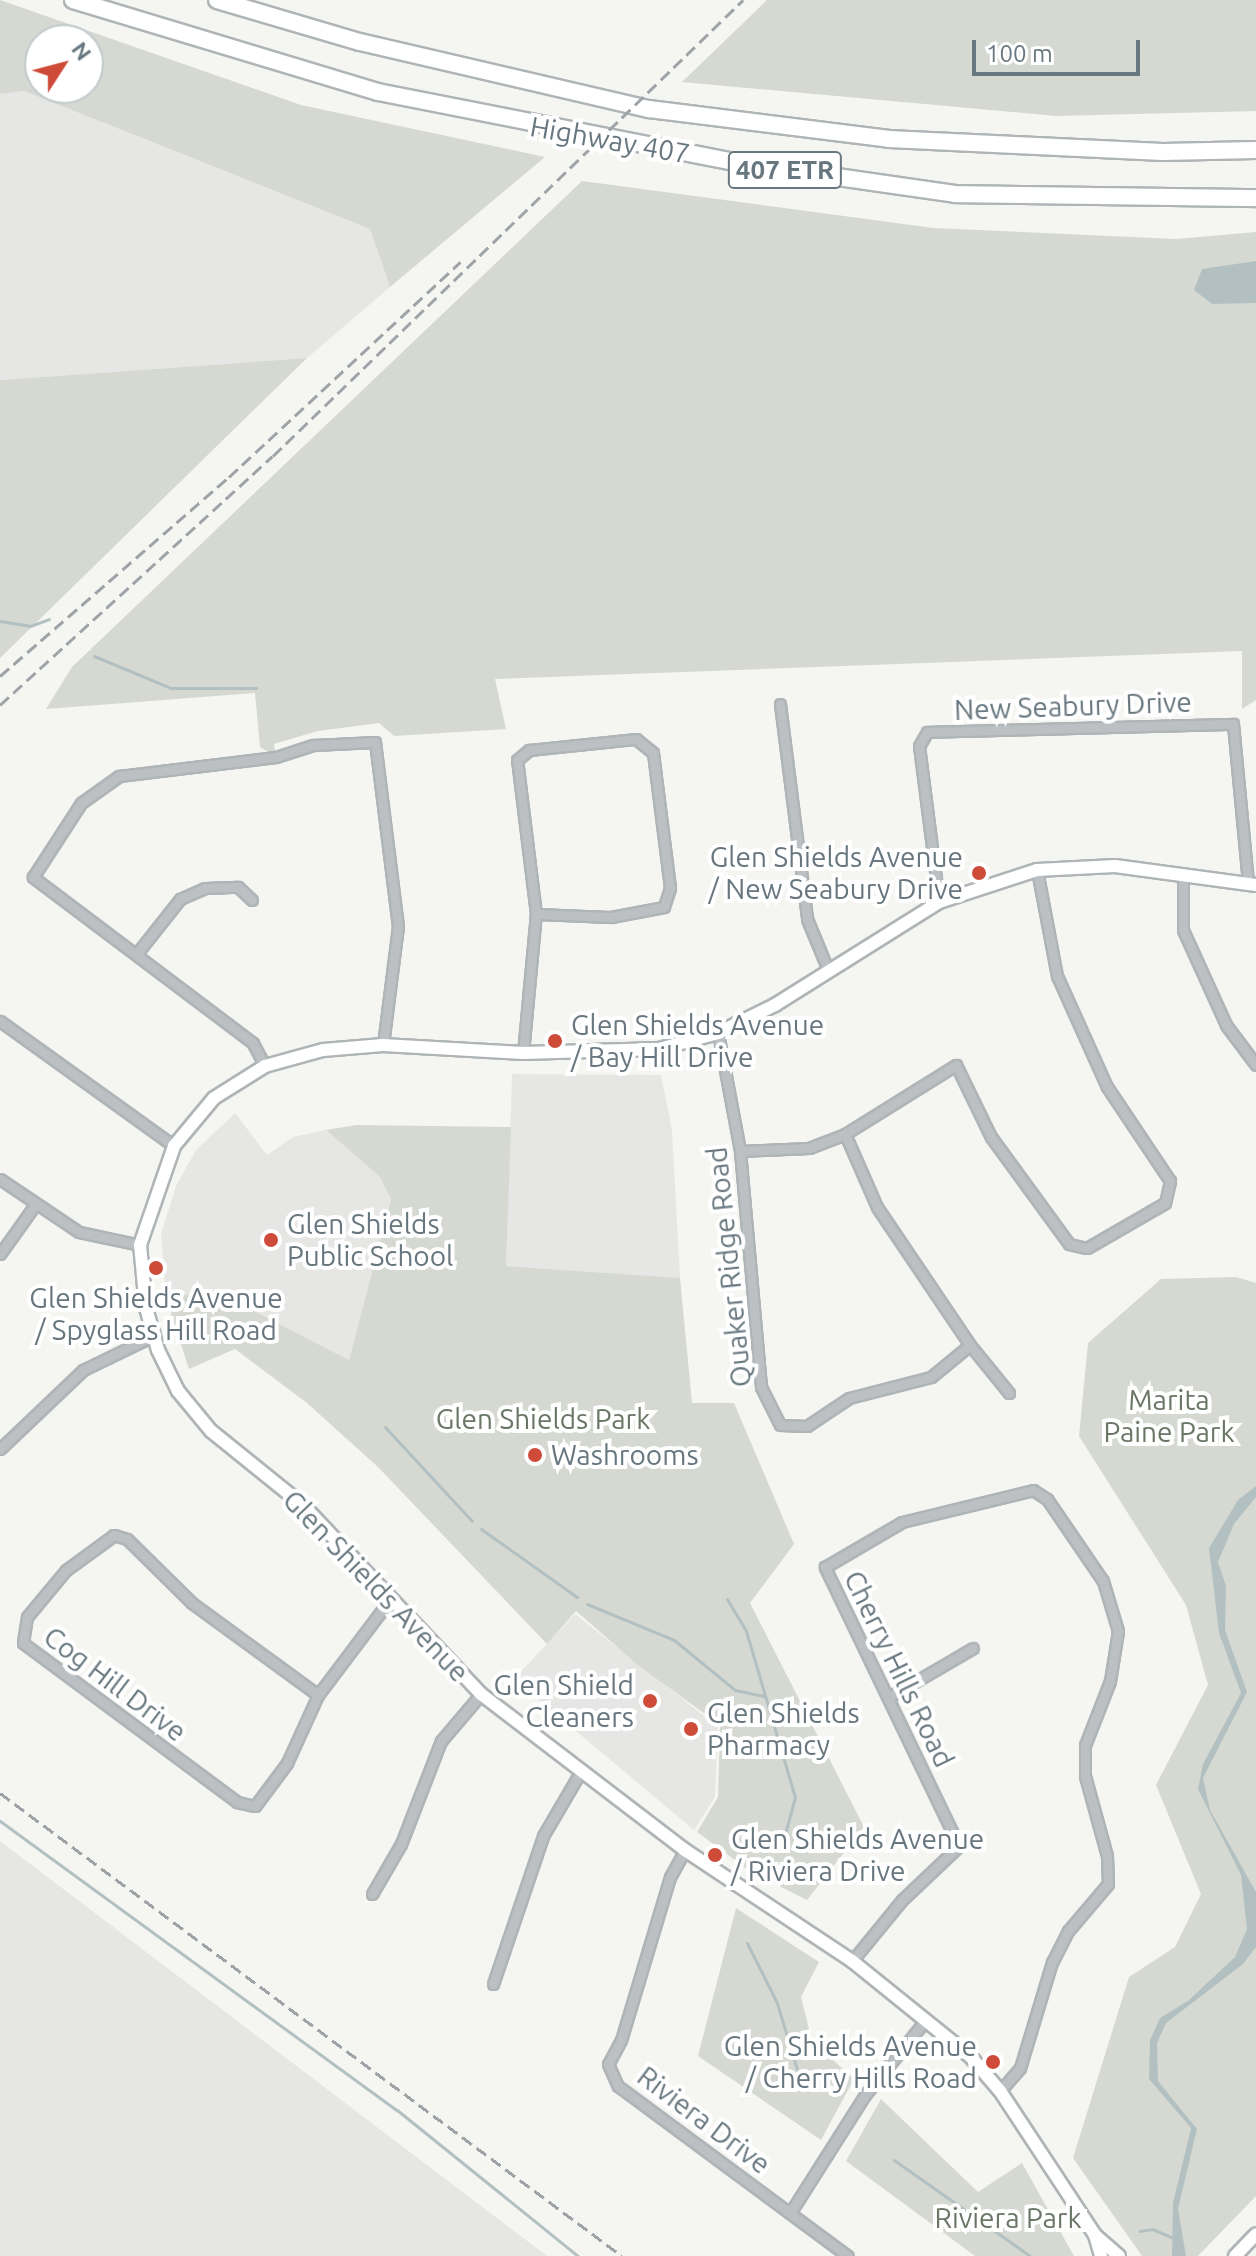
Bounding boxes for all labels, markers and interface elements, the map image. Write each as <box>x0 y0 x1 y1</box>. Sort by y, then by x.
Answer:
north arrow <box>24 24 104 104</box>
scale bar <box>976 24 1144 74</box>
text: N <box>67 37 97 65</box>
text: 100 m <box>986 40 1053 67</box>
street label: Highway 407 <box>527 109 693 171</box>
road number: 407 ETR <box>727 148 843 192</box>
street label: New Seabury Drive <box>954 685 1192 727</box>
place label: Glen Shields Avenue / New Seabury Drive <box>708 840 963 906</box>
marker: Glen Shields Avenue / New Seabury Drive <box>970 864 988 882</box>
place label: Glen Shields Avenue / Bay Hill Drive <box>571 1008 824 1074</box>
marker: Glen Shields Avenue / Bay Hill Drive <box>546 1032 564 1050</box>
street label: Quaker Ridge Road <box>700 1145 758 1389</box>
place label: Glen Shields Public School <box>287 1207 453 1273</box>
marker: Glen Shields Public School <box>262 1231 280 1249</box>
marker: Glen Shields Avenue / Spyglass Hill Road <box>147 1259 165 1277</box>
place label: Glen Shields Avenue / Spyglass Hill Road <box>29 1281 283 1347</box>
park label: Marita Paine Park <box>1103 1383 1235 1449</box>
park label: Glen Shields Park <box>436 1402 650 1436</box>
place label: Washrooms <box>551 1438 699 1472</box>
marker: Washrooms <box>526 1446 544 1464</box>
street label: Glen Shields Avenue <box>276 1483 476 1689</box>
street label: Cherry Hills Road <box>837 1565 961 1773</box>
street label: Cog Hill Drive <box>37 1620 193 1748</box>
place label: Glen Shield Cleaners <box>494 1668 634 1734</box>
marker: Glen Shield Cleaners <box>641 1692 659 1710</box>
place label: Glen Shields Pharmacy <box>707 1696 860 1762</box>
marker: Glen Shields Pharmacy <box>682 1720 700 1738</box>
place label: Glen Shields Avenue / Riviera Drive <box>731 1822 984 1888</box>
marker: Glen Shields Avenue / Riviera Drive <box>706 1846 724 1864</box>
place label: Glen Shields Avenue / Cherry Hills Road <box>724 2029 977 2095</box>
marker: Glen Shields Avenue / Cherry Hills Road <box>984 2053 1002 2071</box>
street label: Riviera Drive <box>631 2059 777 2181</box>
park label: Riviera Park <box>934 2201 1082 2235</box>

